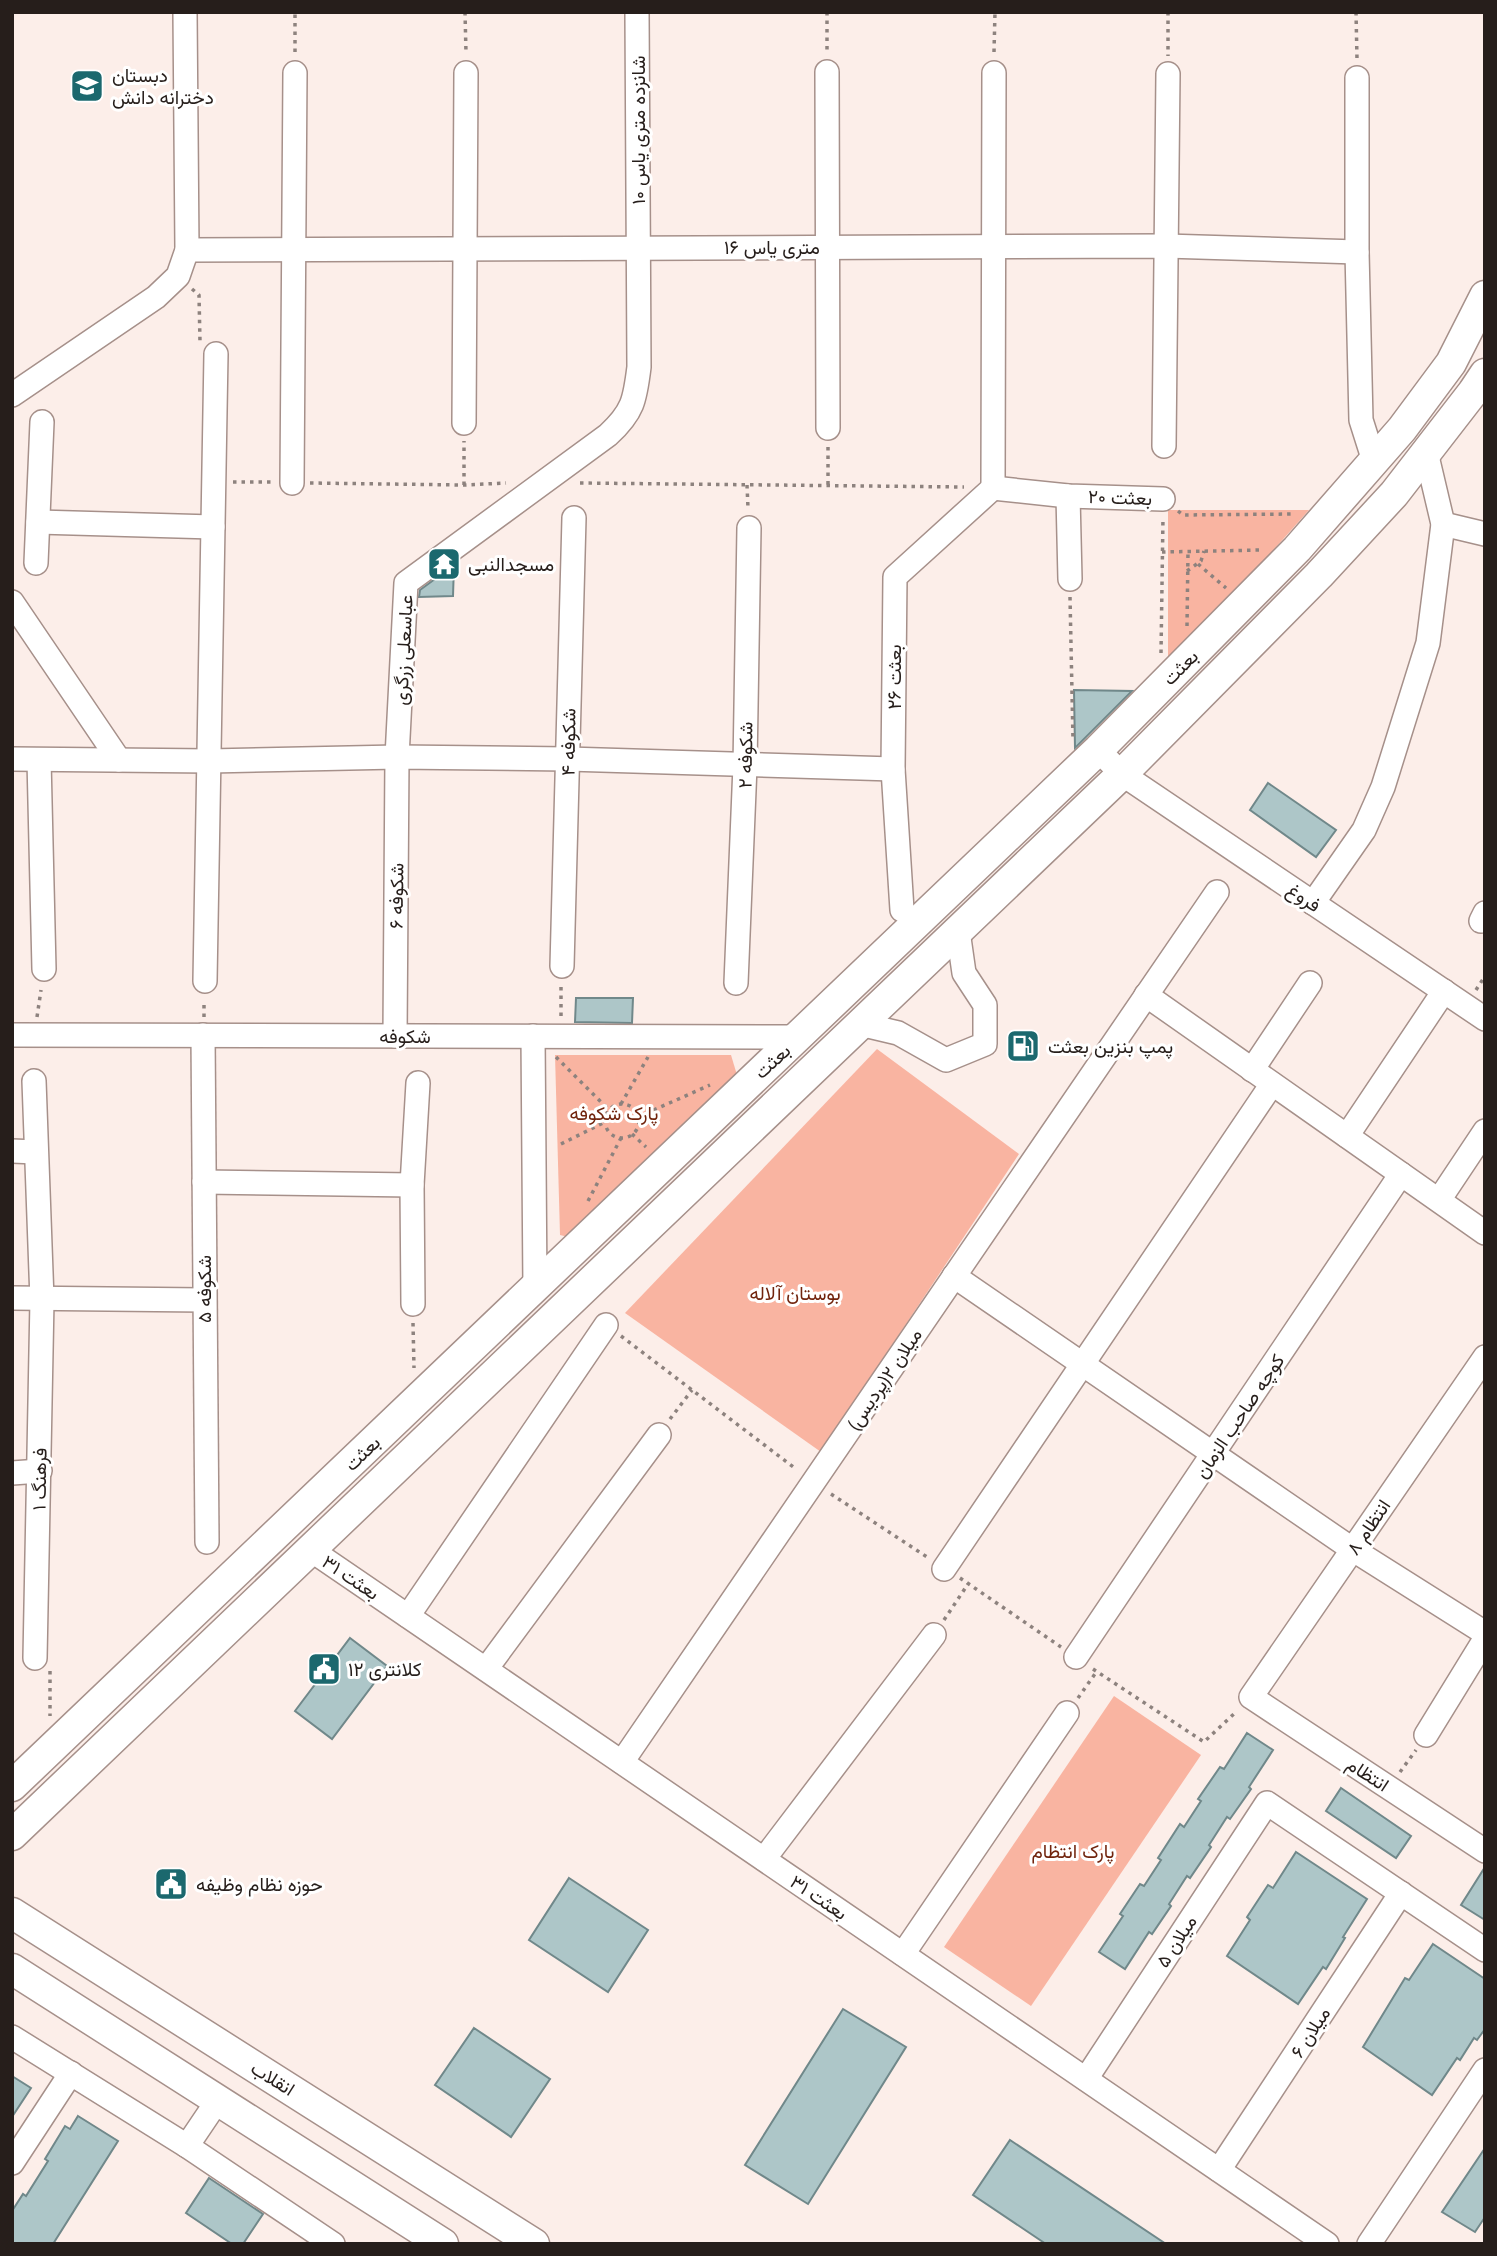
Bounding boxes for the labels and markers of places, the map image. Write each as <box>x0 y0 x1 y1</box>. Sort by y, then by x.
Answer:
place label: دبستان دخترانه دانش <box>112 63 214 109</box>
school or university icon: دبستان دخترانه دانش <box>68 67 106 105</box>
temple icon: مسجدالنبی <box>425 545 463 583</box>
place label: مسجدالنبی <box>468 552 554 576</box>
fuel station icon: پمپ بنزین بعثت <box>1004 1027 1042 1065</box>
place label: پمپ بنزین بعثت <box>1048 1034 1173 1060</box>
public building icon: کلانتری ۱۲ <box>305 1650 343 1688</box>
place label: کلانتری ۱۲ <box>348 1657 421 1681</box>
public building icon: حوزه نظام وظیفه <box>152 1865 190 1903</box>
place label: حوزه نظام وظیفه <box>196 1872 323 1897</box>

